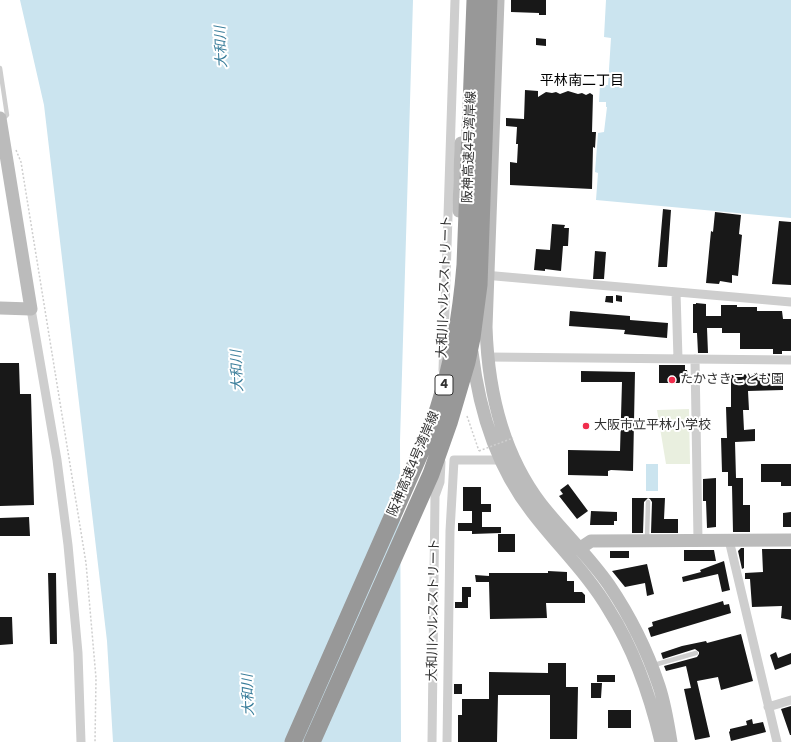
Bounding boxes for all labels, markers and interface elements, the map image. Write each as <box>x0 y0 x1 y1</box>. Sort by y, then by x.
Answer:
water label: 大和川 <box>213 26 231 68</box>
district label: 平林南二丁目 <box>540 73 624 89</box>
street label: 阪神高速4号湾岸線 <box>460 91 480 203</box>
street label: 大和川ヘルスストリート <box>435 215 455 359</box>
water label: 大和川 <box>229 350 247 392</box>
place label: たかさきこども園 <box>680 372 784 388</box>
road number: 4 <box>435 375 453 395</box>
marker: たかさきこども園 <box>667 375 677 385</box>
street label: 阪神高速4号湾岸線 <box>385 409 443 519</box>
place label: 大阪市立平林小学校 <box>594 418 711 434</box>
marker: 大阪市立平林小学校 <box>581 421 591 431</box>
street label: 大和川ヘルスストリート <box>425 538 443 682</box>
water label: 大和川 <box>240 674 258 716</box>

